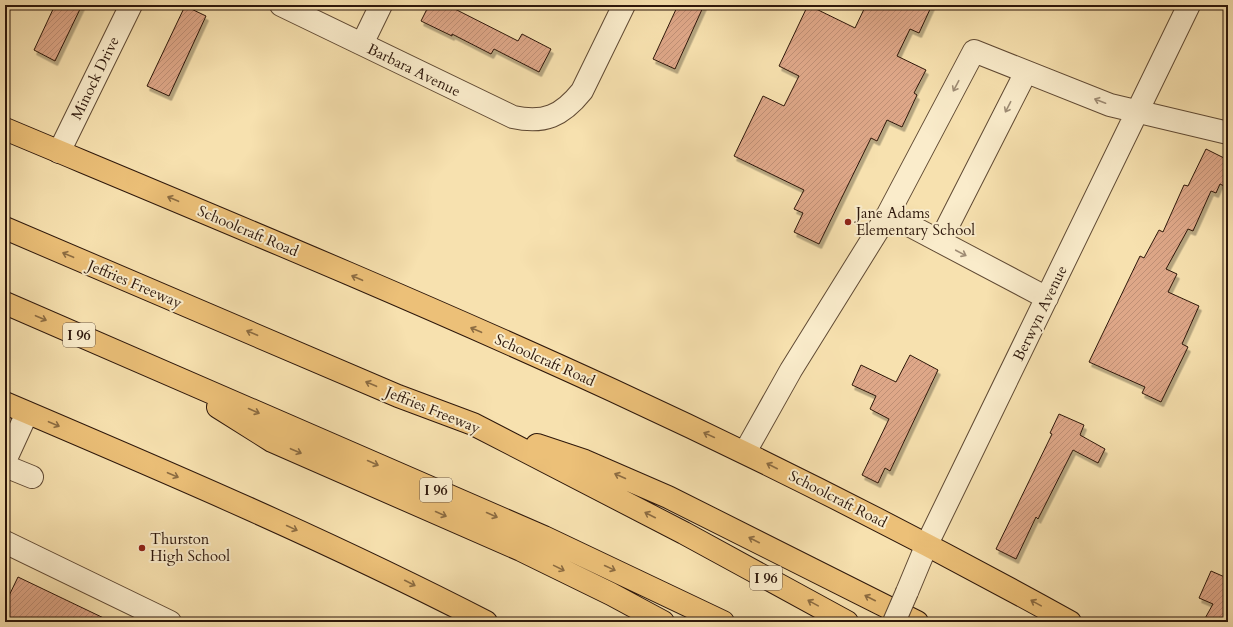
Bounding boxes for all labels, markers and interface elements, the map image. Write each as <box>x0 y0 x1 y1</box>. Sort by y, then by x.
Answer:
street label: Minock Drive <box>66 33 124 123</box>
street label: Barbara Avenue <box>364 39 464 101</box>
one-way arrow <box>951 79 959 91</box>
one-way arrow <box>1095 96 1107 104</box>
one-way arrow <box>1004 100 1011 112</box>
one-way arrow <box>168 195 180 202</box>
street label: Schoolcraft Road <box>195 201 301 261</box>
place label: Jane Adams Elementary School <box>854 203 975 240</box>
marker: Jane Adams Elementary School <box>843 217 853 227</box>
one-way arrow <box>955 249 967 257</box>
one-way arrow <box>62 251 74 258</box>
street label: Jeffries Freeway <box>83 254 185 313</box>
street label: Berwyn Avenue <box>1008 262 1072 364</box>
one-way arrow <box>351 274 363 281</box>
one-way arrow <box>34 315 46 323</box>
road number: I 96 <box>63 323 95 347</box>
one-way arrow <box>471 325 483 333</box>
one-way arrow <box>246 329 258 337</box>
street label: Schoolcraft Road <box>492 329 598 391</box>
one-way arrow <box>366 380 378 388</box>
street label: Jeffries Freeway <box>381 381 483 438</box>
one-way arrow <box>247 407 259 415</box>
one-way arrow <box>47 420 59 428</box>
one-way arrow <box>704 431 716 438</box>
one-way arrow <box>289 448 301 455</box>
one-way arrow <box>366 459 378 467</box>
one-way arrow <box>766 461 778 469</box>
street label: Schoolcraft Road <box>785 466 891 532</box>
one-way arrow <box>167 472 179 479</box>
one-way arrow <box>614 472 626 479</box>
road number: I 96 <box>420 478 452 502</box>
one-way arrow <box>434 511 446 518</box>
one-way arrow <box>486 511 498 519</box>
one-way arrow <box>644 511 656 518</box>
one-way arrow <box>286 525 298 532</box>
place label: Thurston High School <box>150 529 230 566</box>
one-way arrow <box>748 536 760 543</box>
marker: Thurston High School <box>137 543 147 553</box>
one-way arrow <box>552 565 564 572</box>
one-way arrow <box>604 565 616 572</box>
road number: I 96 <box>750 566 782 590</box>
one-way arrow <box>404 580 416 587</box>
one-way arrow <box>864 594 876 601</box>
one-way arrow <box>807 599 819 607</box>
one-way arrow <box>1030 599 1042 606</box>

